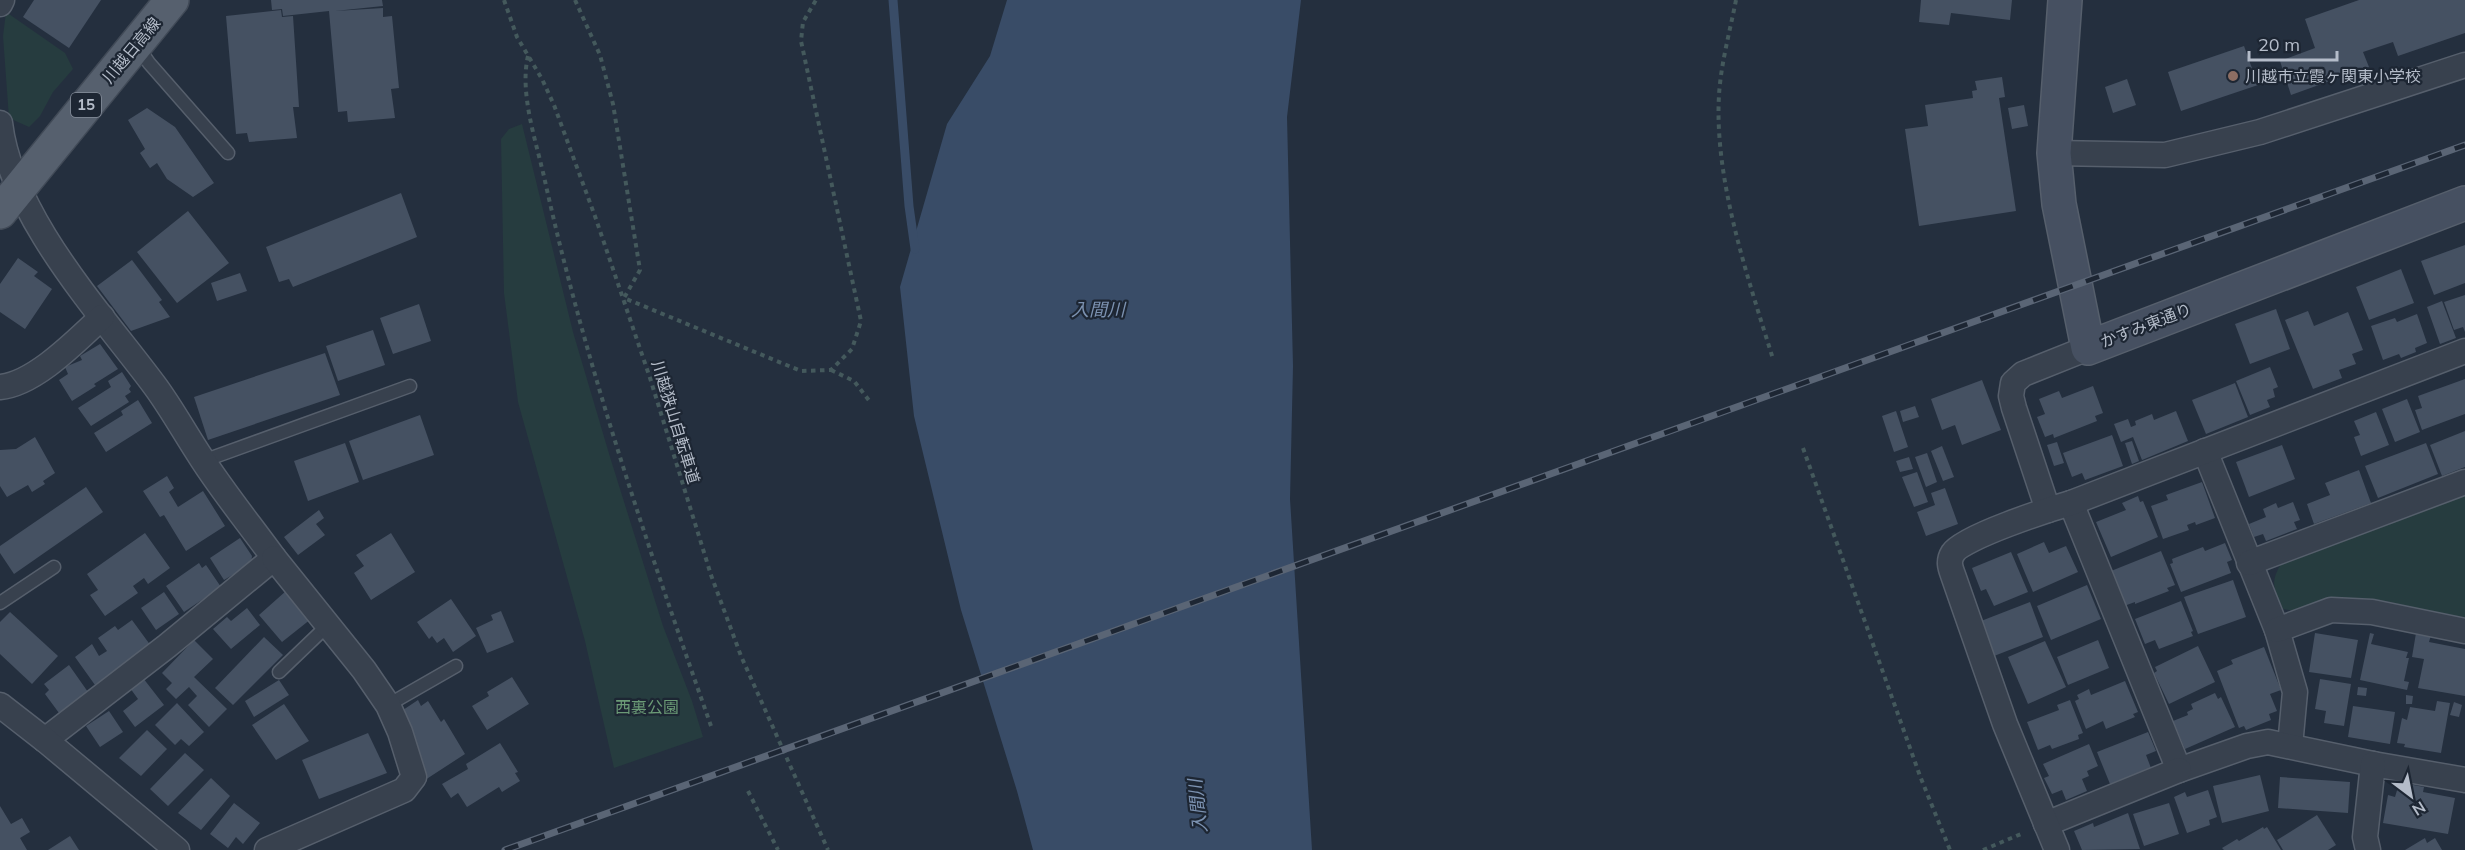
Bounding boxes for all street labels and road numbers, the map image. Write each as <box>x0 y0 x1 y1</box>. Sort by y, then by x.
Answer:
street label: 川越日高線 <box>98 13 164 87</box>
road number: 15 <box>71 93 101 117</box>
street label: かすみ東通り <box>2098 298 2194 352</box>
street label: 川越狭山自転車道 <box>648 358 704 486</box>

